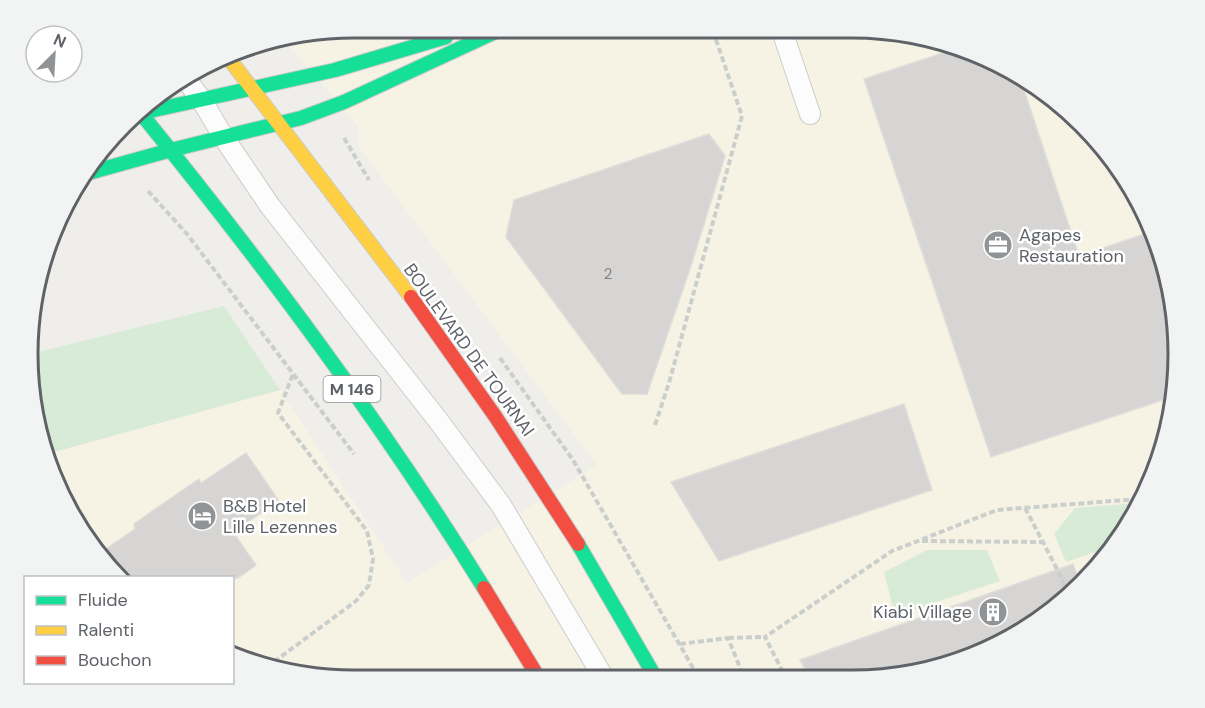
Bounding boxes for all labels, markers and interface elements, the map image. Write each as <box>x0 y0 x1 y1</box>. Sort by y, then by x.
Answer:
north arrow <box>24 24 84 84</box>
text: N <box>50 29 69 53</box>
place label: Agapes Restauration <box>1019 223 1124 268</box>
office icon: Agapes Restauration <box>982 229 1014 261</box>
street label: BOULEVARD DE TOURNAI <box>398 259 540 441</box>
house number: 2 <box>604 264 612 284</box>
road number: M 146 <box>324 376 380 402</box>
place label: B&B Hotel Lille Lezennes <box>223 494 338 539</box>
hotel icon: B&B Hotel Lille Lezennes <box>186 500 218 532</box>
legend <box>24 576 234 684</box>
text: Fluide <box>78 588 128 612</box>
building icon: Kiabi Village <box>977 596 1009 628</box>
place label: Kiabi Village <box>873 600 972 624</box>
text: Ralenti <box>78 618 134 642</box>
text: Bouchon <box>78 648 152 672</box>

